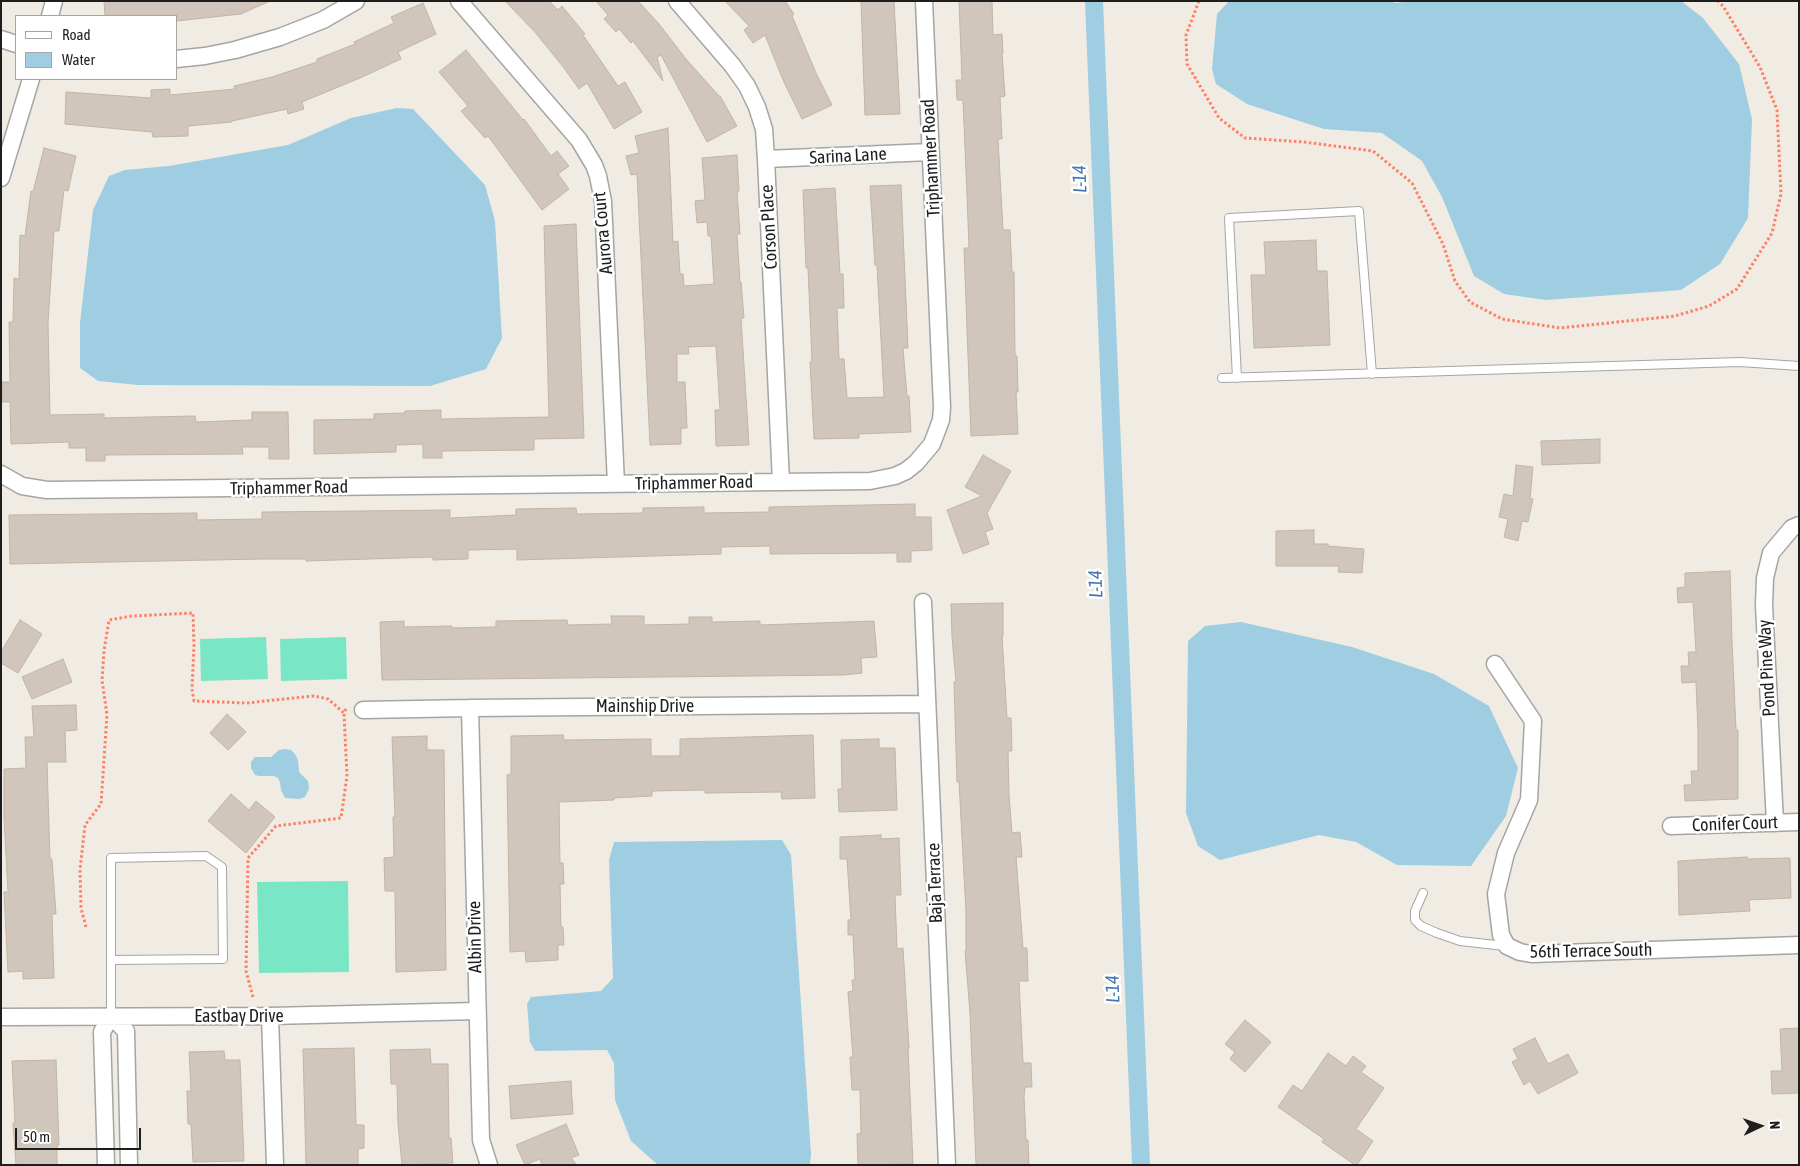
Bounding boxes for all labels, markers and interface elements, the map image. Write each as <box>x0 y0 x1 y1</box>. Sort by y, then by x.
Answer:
legend <box>15 15 178 80</box>
text: Road <box>62 26 91 43</box>
text: Water <box>62 51 95 68</box>
street label: Triphammer Road <box>917 98 945 218</box>
street label: Sarina Lane <box>809 143 887 169</box>
water label: L-14 <box>1068 165 1092 193</box>
street label: Corson Place <box>756 184 782 270</box>
street label: Aurora Court <box>589 191 617 275</box>
street label: Triphammer Road <box>635 471 753 495</box>
street label: Triphammer Road <box>230 476 348 500</box>
water label: L-14 <box>1084 570 1108 598</box>
street label: Pond Pine Way <box>1754 619 1780 717</box>
street label: Mainship Drive <box>596 695 694 717</box>
street label: Conifer Court <box>1692 812 1778 836</box>
street label: Baja Terrace <box>923 842 947 924</box>
street label: Albin Drive <box>464 901 486 973</box>
street label: 56th Terrace South <box>1529 939 1653 963</box>
water label: L-14 <box>1101 975 1125 1003</box>
street label: Eastbay Drive <box>194 1005 284 1027</box>
north arrow <box>1735 1101 1785 1151</box>
scale bar <box>18 1118 144 1150</box>
text: N <box>1767 1121 1783 1130</box>
text: 50 m <box>23 1128 50 1145</box>

